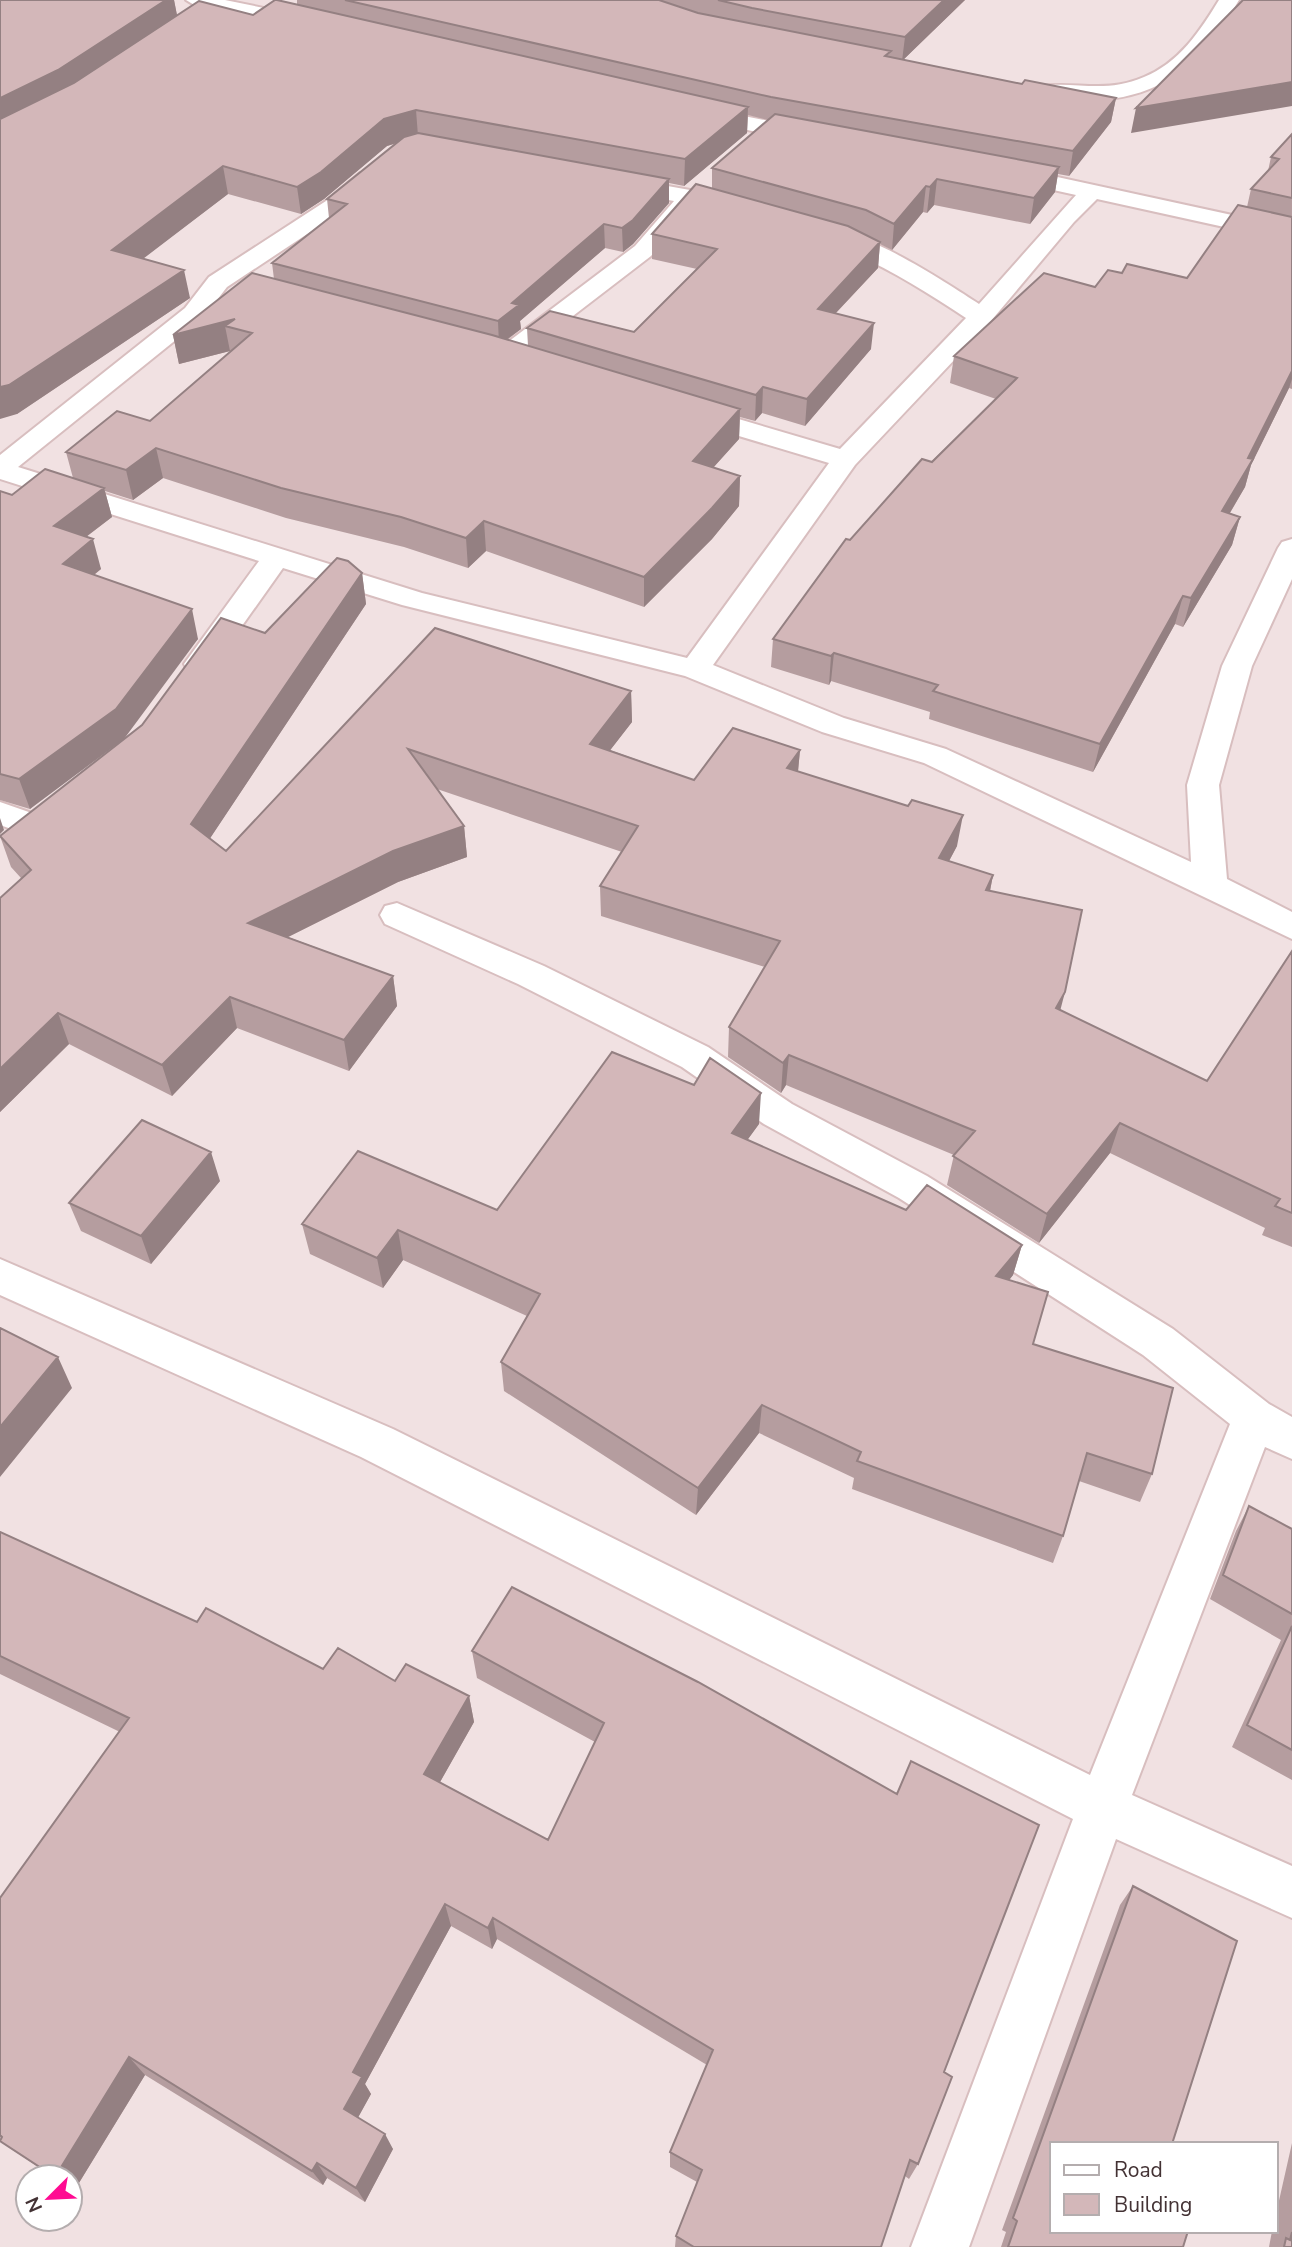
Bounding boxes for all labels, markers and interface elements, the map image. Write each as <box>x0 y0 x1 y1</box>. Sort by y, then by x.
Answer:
legend <box>1050 2142 1278 2233</box>
text: Road <box>1114 2156 1163 2184</box>
north arrow <box>14 2163 84 2233</box>
text: Building <box>1114 2191 1192 2219</box>
text: N <box>20 2193 49 2216</box>

